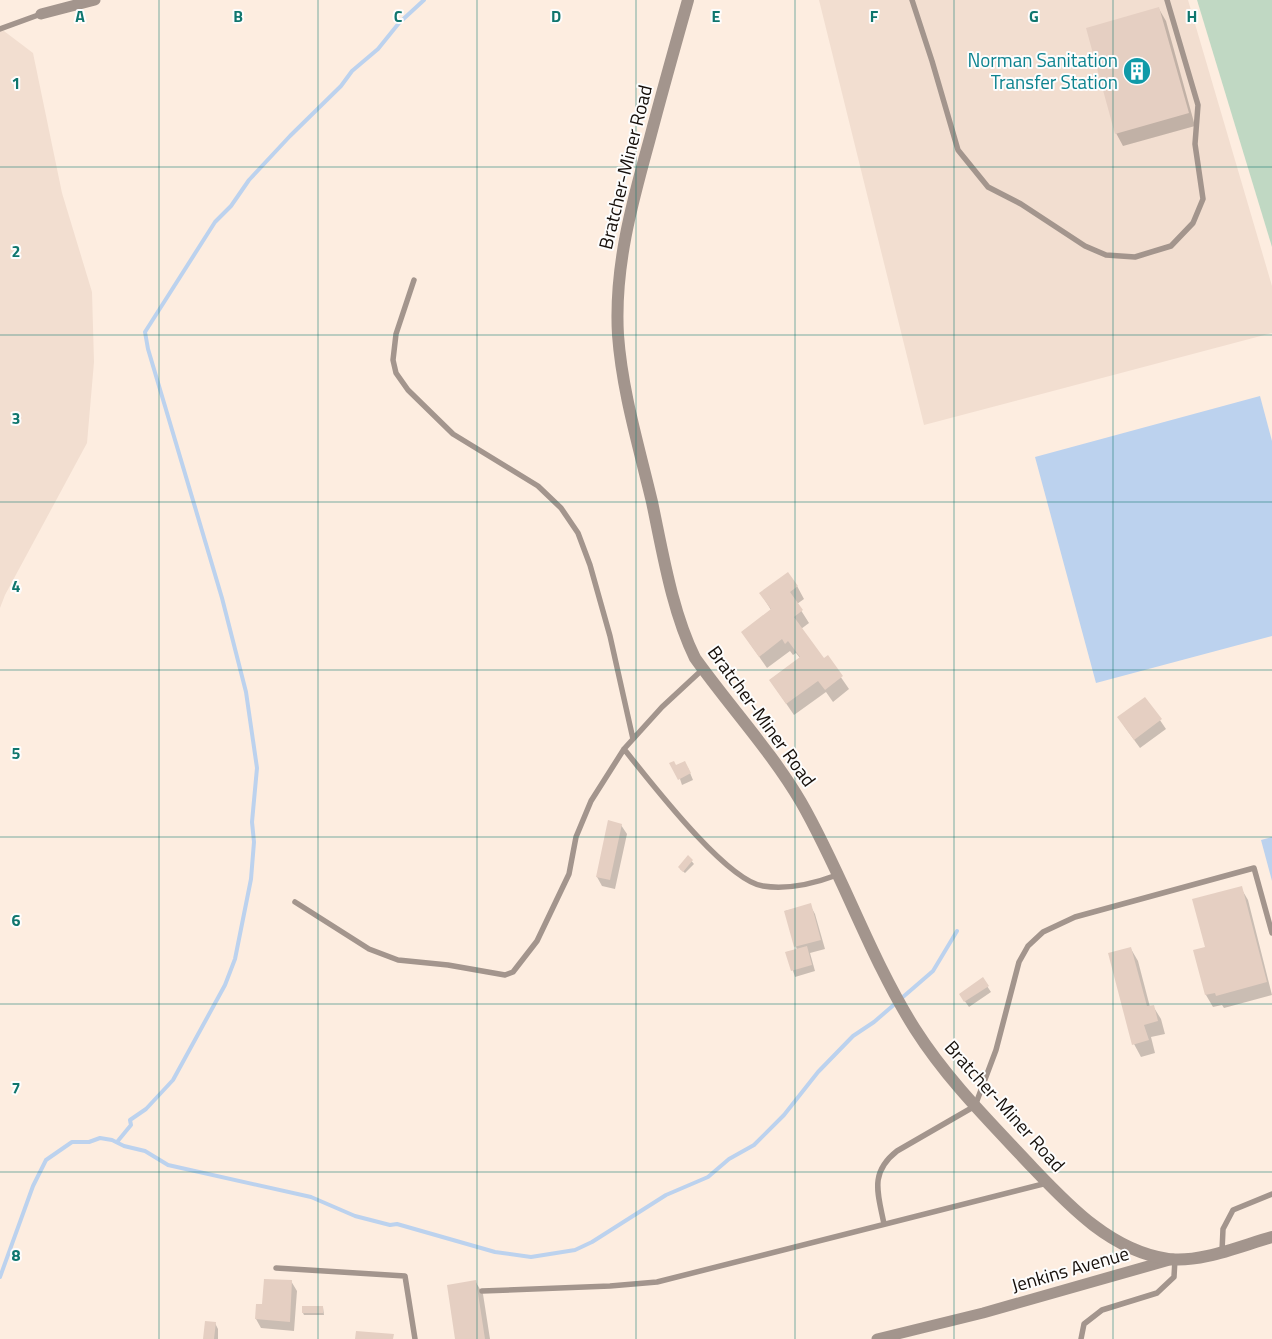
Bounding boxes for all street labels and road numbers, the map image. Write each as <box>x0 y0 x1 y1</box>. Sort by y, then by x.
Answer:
street label: Bratcher-Miner Road <box>590 82 659 252</box>
street label: Bratcher-Miner Road <box>701 639 824 792</box>
street label: Bratcher-Miner Road <box>938 1033 1072 1178</box>
street label: Jenkins Avenue <box>1008 1238 1132 1299</box>

